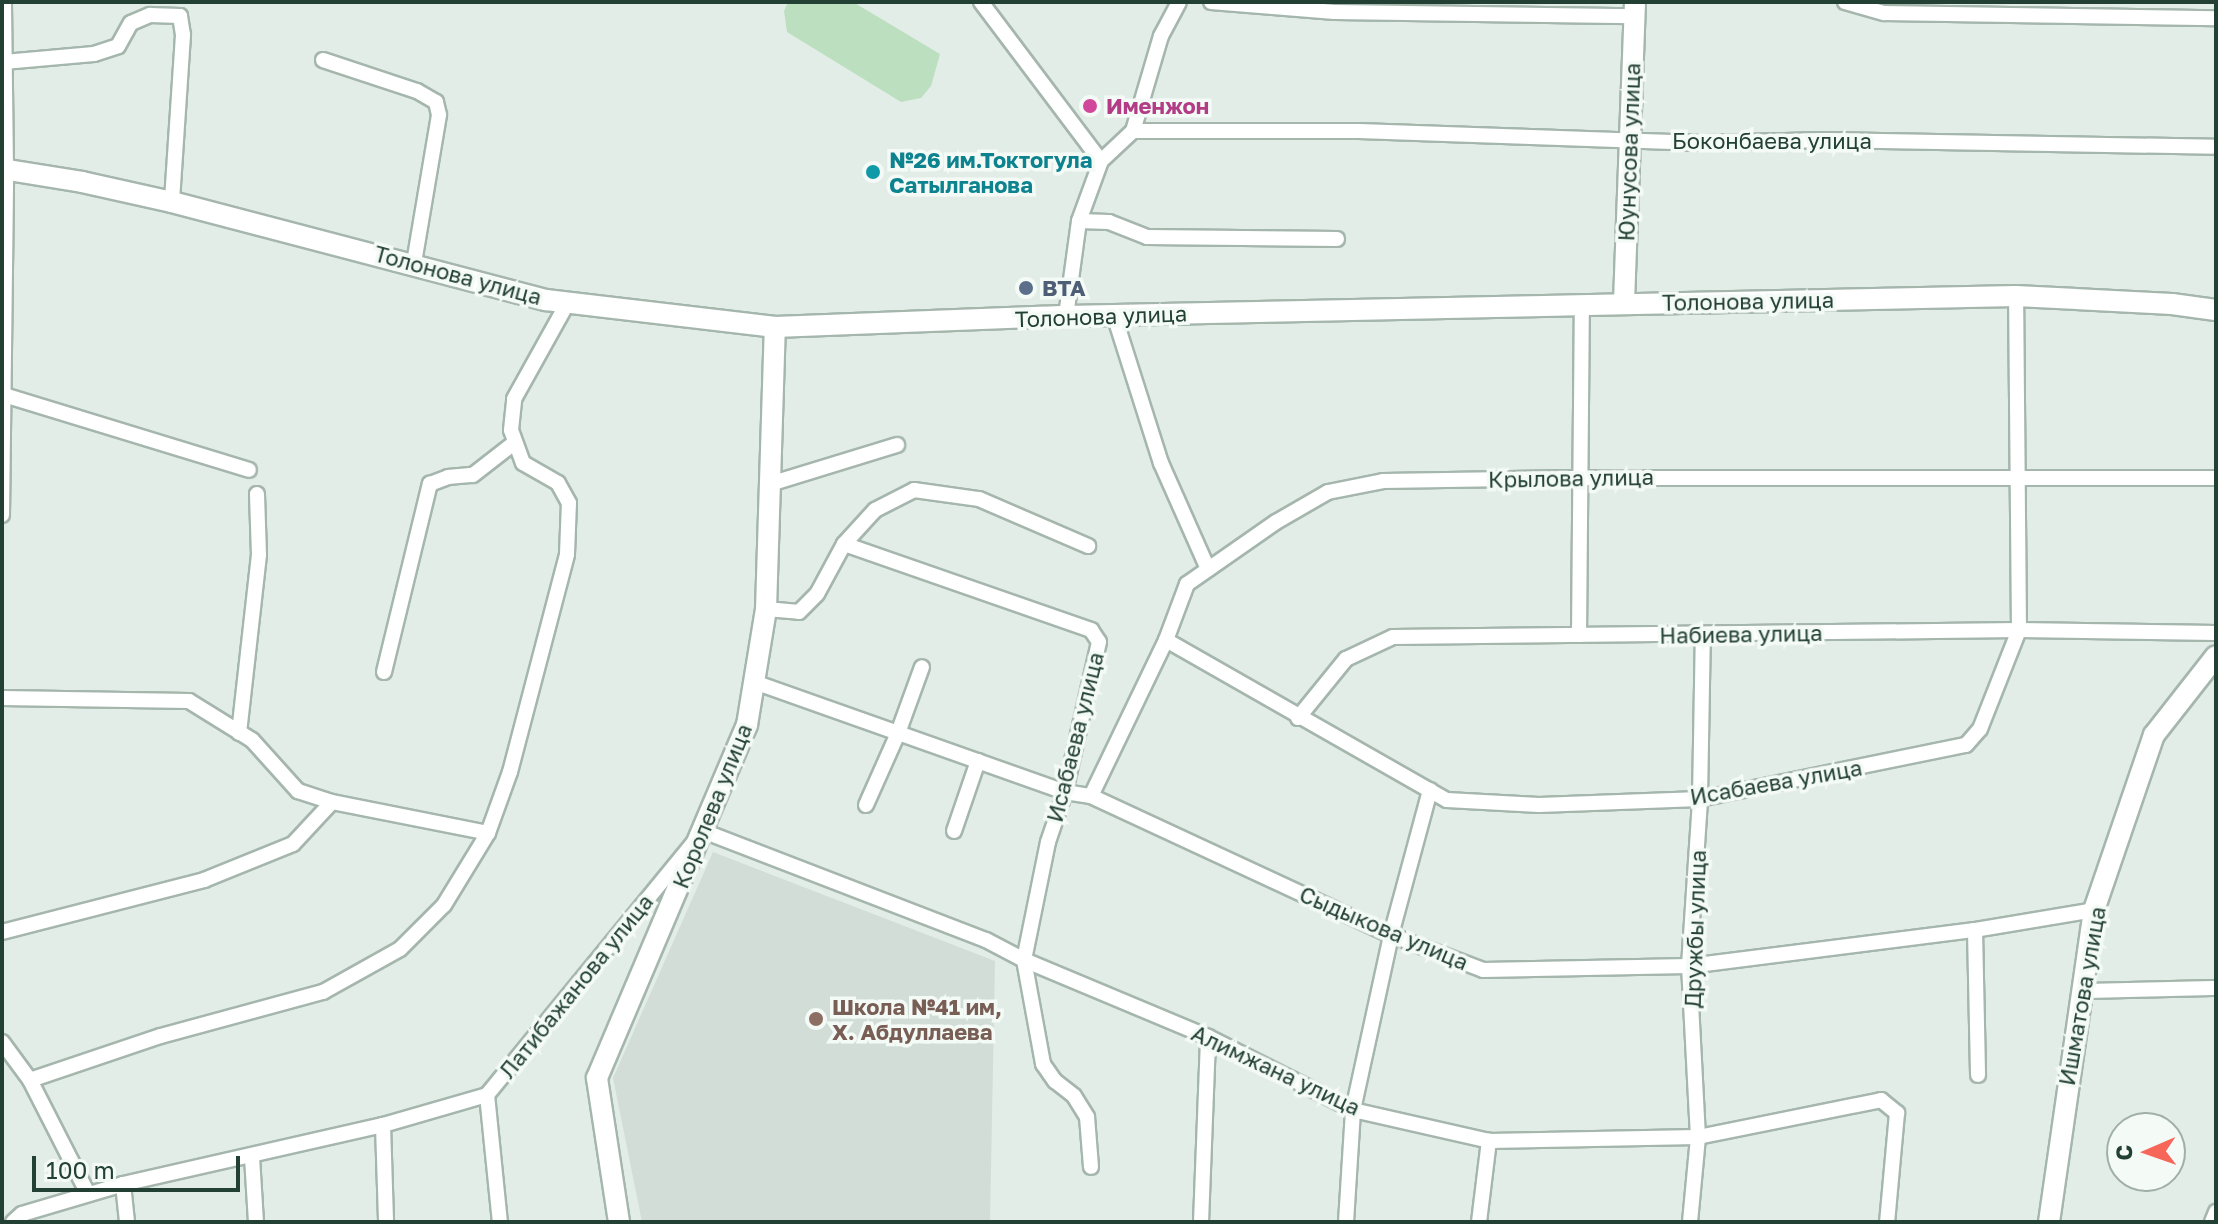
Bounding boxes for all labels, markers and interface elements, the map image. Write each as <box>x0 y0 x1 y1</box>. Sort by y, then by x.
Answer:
street label: Юунусова улица <box>1613 62 1645 242</box>
place label: Именжон <box>1106 93 1209 119</box>
marker: Именжон <box>1081 97 1099 115</box>
street label: Боконбаева улица <box>1672 128 1872 154</box>
place label: №26 им.Токтогула Сатылганова <box>889 146 1092 198</box>
marker: №26 им.Токтогула Сатылганова <box>864 163 882 181</box>
street label: Толонова улица <box>371 240 545 310</box>
place label: BTA <box>1042 275 1086 301</box>
marker: BTA <box>1017 279 1035 297</box>
street label: Толонова улица <box>1662 286 1834 316</box>
street label: Толонова улица <box>1015 300 1187 332</box>
street label: Крылова улица <box>1488 463 1654 493</box>
street label: Набиева улица <box>1659 619 1823 649</box>
street label: Исабаева улица <box>1041 649 1109 825</box>
street label: Королева улица <box>667 720 757 892</box>
street label: Исабаева улица <box>1688 754 1864 810</box>
street label: Дружбы улица <box>1679 849 1711 1009</box>
street label: Сыдыкова улица <box>1296 881 1472 975</box>
street label: Латибажанова улица <box>494 889 658 1083</box>
street label: Ишматова улица <box>2053 904 2111 1088</box>
place label: Школа №41 им, Х. Абдуллаева <box>832 993 1002 1044</box>
marker: Школа №41 им, Х. Абдуллаева <box>807 1010 825 1028</box>
street label: Алимжана улица <box>1188 1019 1364 1121</box>
north arrow <box>2106 1112 2186 1192</box>
scale bar <box>36 1140 244 1190</box>
text: С <box>2110 1145 2137 1161</box>
text: 100 m <box>46 1155 115 1184</box>

